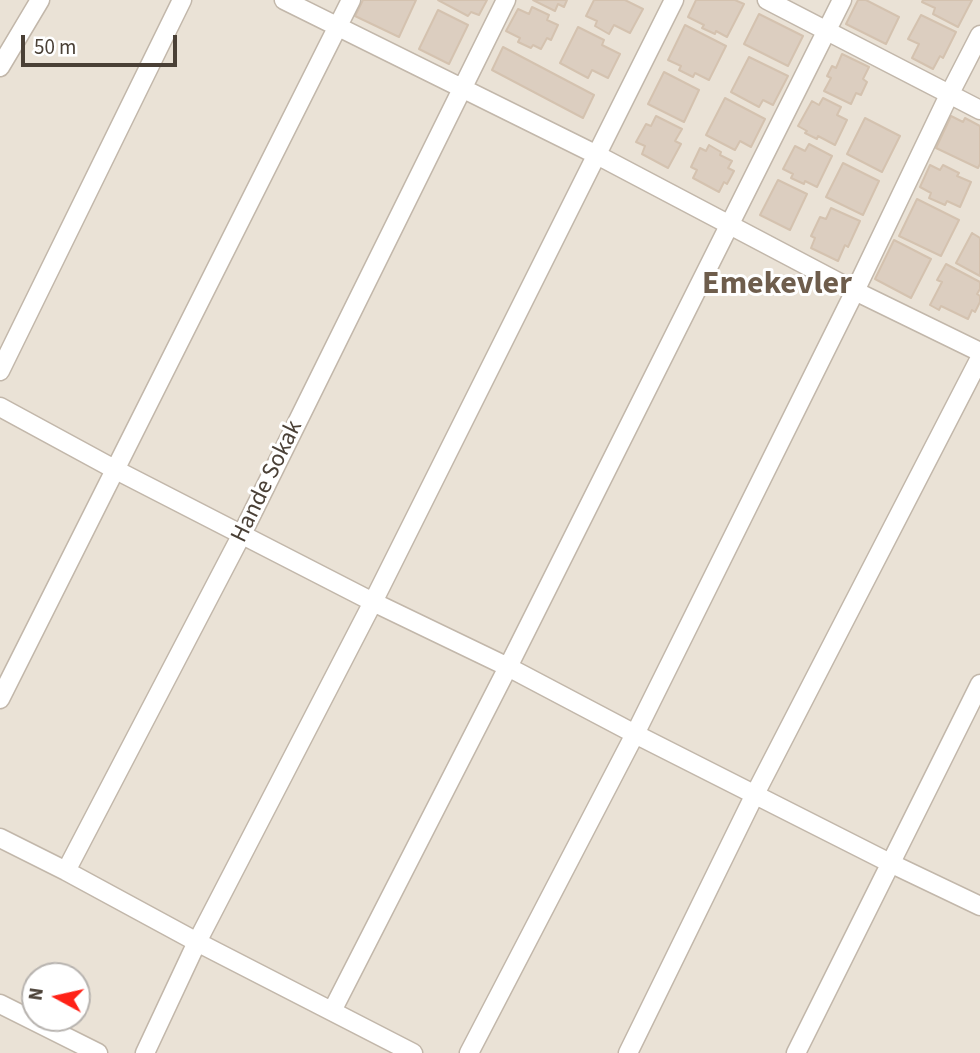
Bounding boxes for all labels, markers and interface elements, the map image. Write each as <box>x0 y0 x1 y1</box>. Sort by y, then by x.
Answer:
scale bar <box>24 21 180 65</box>
text: 50 m <box>34 32 76 62</box>
district label: Emekevler <box>702 267 852 305</box>
street label: Hande Sokak <box>226 416 310 548</box>
north arrow <box>21 962 91 1032</box>
text: N <box>22 986 51 1002</box>

